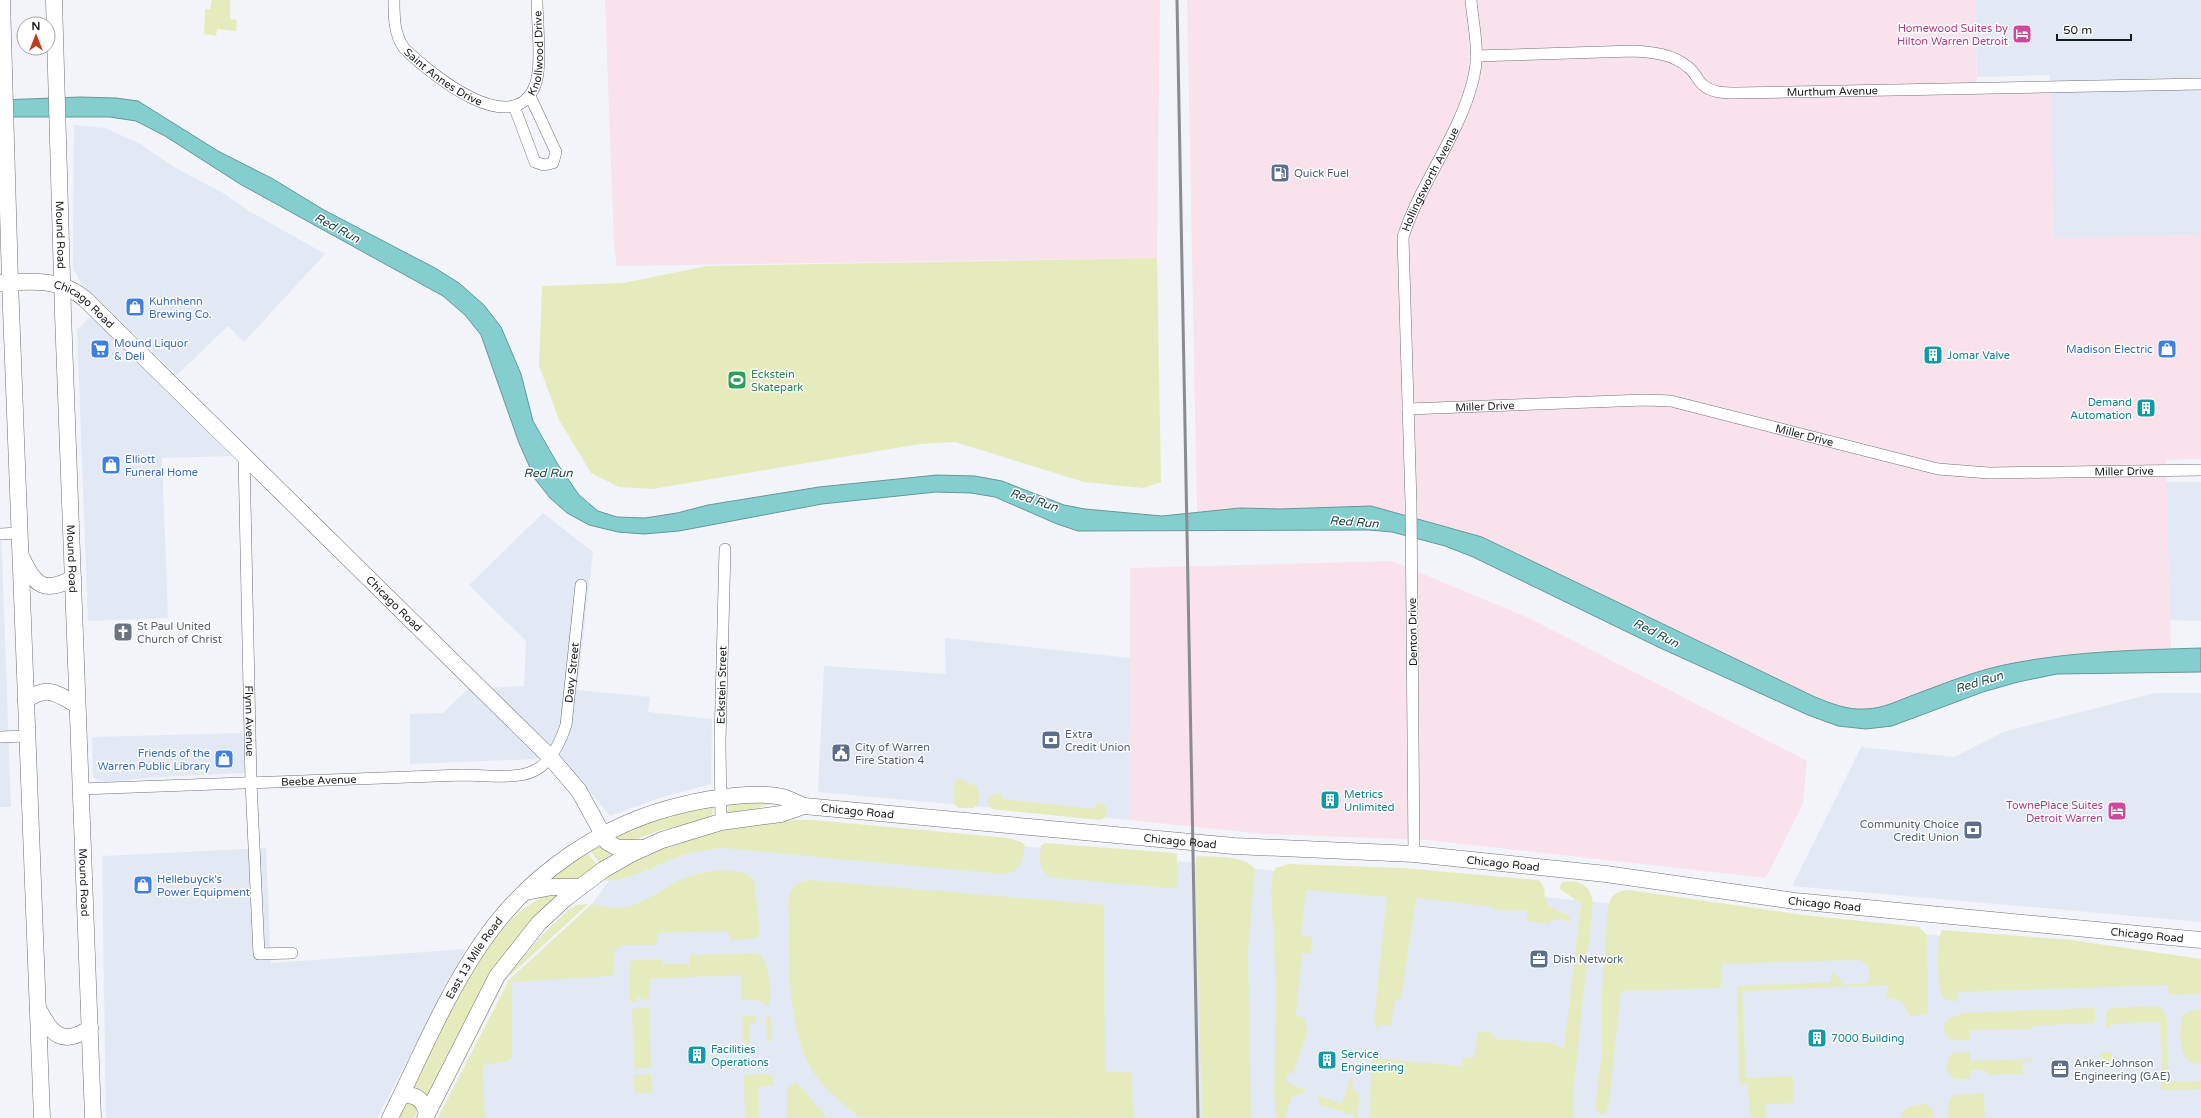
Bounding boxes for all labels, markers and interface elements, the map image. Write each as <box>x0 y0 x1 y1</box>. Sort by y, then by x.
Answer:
street label: Knollwood Drive <box>525 10 545 98</box>
north arrow <box>16 16 56 56</box>
scale bar <box>2057 16 2131 42</box>
text: N <box>32 20 40 33</box>
place label: Homewood Suites by Hilton Warren Detroit <box>1897 22 2008 48</box>
hotel icon: Homewood Suites by Hilton Warren Detroit <box>2011 23 2033 45</box>
text: 50 m <box>2063 23 2092 37</box>
street label: Saint Annes Drive <box>402 45 484 108</box>
street label: Murthum Avenue <box>1787 84 1878 99</box>
street label: Hollingsworth Avenue <box>1399 125 1461 233</box>
fuel station icon: Quick Fuel <box>1269 162 1291 184</box>
place label: Quick Fuel <box>1294 167 1349 180</box>
street label: Mound Road <box>53 201 68 269</box>
water label: Red Run <box>312 210 363 246</box>
street label: Chicago Road <box>52 278 117 331</box>
place label: Kuhnhenn Brewing Co. <box>149 295 212 321</box>
shop icon: Kuhnhenn Brewing Co. <box>124 296 146 318</box>
place label: Mound Liquor & Deli <box>114 337 189 363</box>
supermarket icon: Mound Liquor & Deli <box>89 338 111 360</box>
shop icon: Madison Electric <box>2156 338 2178 360</box>
place label: Madison Electric <box>2066 343 2153 356</box>
building icon: Jomar Valve <box>1922 344 1944 366</box>
place label: Jomar Valve <box>1947 349 2010 362</box>
place label: Eckstein Skatepark <box>751 368 803 394</box>
sports icon: Eckstein Skatepark <box>726 369 748 391</box>
place label: Demand Automation <box>2070 396 2132 422</box>
building icon: Demand Automation <box>2135 397 2157 419</box>
street label: Miller Drive <box>1455 398 1515 414</box>
street label: Miller Drive <box>1774 421 1835 449</box>
place label: Elliott Funeral Home <box>125 453 198 479</box>
shop icon: Elliott Funeral Home <box>100 454 122 476</box>
street label: Miller Drive <box>2094 464 2154 478</box>
water label: Red Run <box>523 466 573 480</box>
water label: Red Run <box>1008 486 1060 514</box>
water label: Red Run <box>1329 513 1380 531</box>
street label: Mound Road <box>64 524 80 593</box>
street label: Chicago Road <box>363 573 425 634</box>
street label: Denton Drive <box>1406 598 1420 666</box>
water label: Red Run <box>1631 616 1682 651</box>
place label: St Paul United Church of Christ <box>137 620 222 646</box>
church icon: St Paul United Church of Christ <box>112 621 134 643</box>
street label: Davy Street <box>562 642 581 703</box>
street label: Eckstein Street <box>714 646 729 724</box>
water label: Red Run <box>1953 668 2005 696</box>
street label: Flynn Avenue <box>242 685 257 757</box>
place label: Extra Credit Union <box>1065 728 1131 754</box>
bank icon: Extra Credit Union <box>1040 729 1062 751</box>
place label: City of Warren Fire Station 4 <box>855 741 930 767</box>
public building icon: City of Warren Fire Station 4 <box>830 742 852 764</box>
place label: Friends of the Warren Public Library <box>97 747 210 773</box>
shop icon: Friends of the Warren Public Library <box>213 748 235 770</box>
street label: Beebe Avenue <box>281 772 357 788</box>
place label: Metrics Unlimited <box>1344 788 1395 814</box>
building icon: Metrics Unlimited <box>1319 789 1341 811</box>
place label: TownePlace Suites Detroit Warren <box>2006 799 2103 825</box>
hotel icon: TownePlace Suites Detroit Warren <box>2106 800 2128 822</box>
street label: Chicago Road <box>820 801 895 821</box>
place label: Community Choice Credit Union <box>1860 818 1959 844</box>
bank icon: Community Choice Credit Union <box>1962 819 1984 841</box>
street label: Chicago Road <box>1143 831 1217 851</box>
street label: Mound Road <box>76 848 92 917</box>
street label: Chicago Road <box>1466 853 1540 874</box>
place label: Hellebuyck's Power Equipment <box>157 873 250 899</box>
shop icon: Hellebuyck's Power Equipment <box>132 874 154 896</box>
street label: Chicago Road <box>1787 894 1862 914</box>
street label: East 13 Mile Road <box>443 914 505 1001</box>
street label: Chicago Road <box>2110 925 2184 945</box>
office icon: Dish Network <box>1528 948 1550 970</box>
place label: Dish Network <box>1553 953 1623 966</box>
building icon: 7000 Building <box>1806 1027 1828 1049</box>
place label: 7000 Building <box>1831 1032 1905 1045</box>
place label: Facilities Operations <box>711 1043 769 1069</box>
building icon: Facilities Operations <box>686 1044 708 1066</box>
place label: Service Engineering <box>1341 1048 1404 1074</box>
building icon: Service Engineering <box>1316 1049 1338 1071</box>
place label: Anker-Johnson Engineering (GAE) <box>2074 1057 2170 1083</box>
office icon: Anker-Johnson Engineering (GAE) <box>2049 1058 2071 1080</box>

